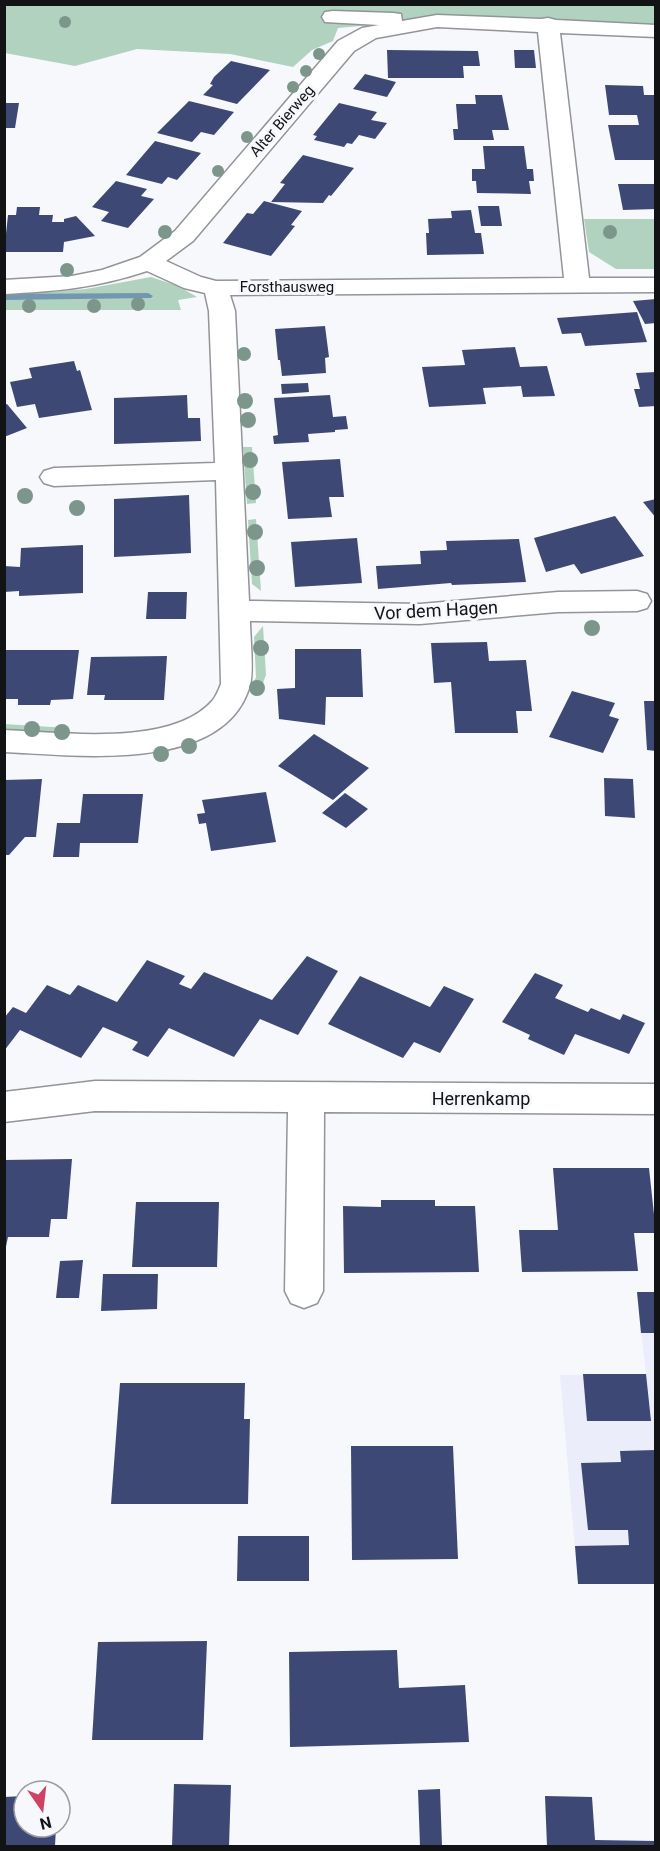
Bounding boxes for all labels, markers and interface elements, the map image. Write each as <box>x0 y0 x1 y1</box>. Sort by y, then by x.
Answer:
street label: Alter Bierweg <box>246 82 318 160</box>
street label: Forsthausweg <box>240 278 334 296</box>
street label: Vor dem Hagen <box>374 596 498 624</box>
street label: Herrenkamp <box>432 1088 530 1109</box>
north arrow <box>12 1779 72 1839</box>
text: N <box>38 1812 53 1834</box>

